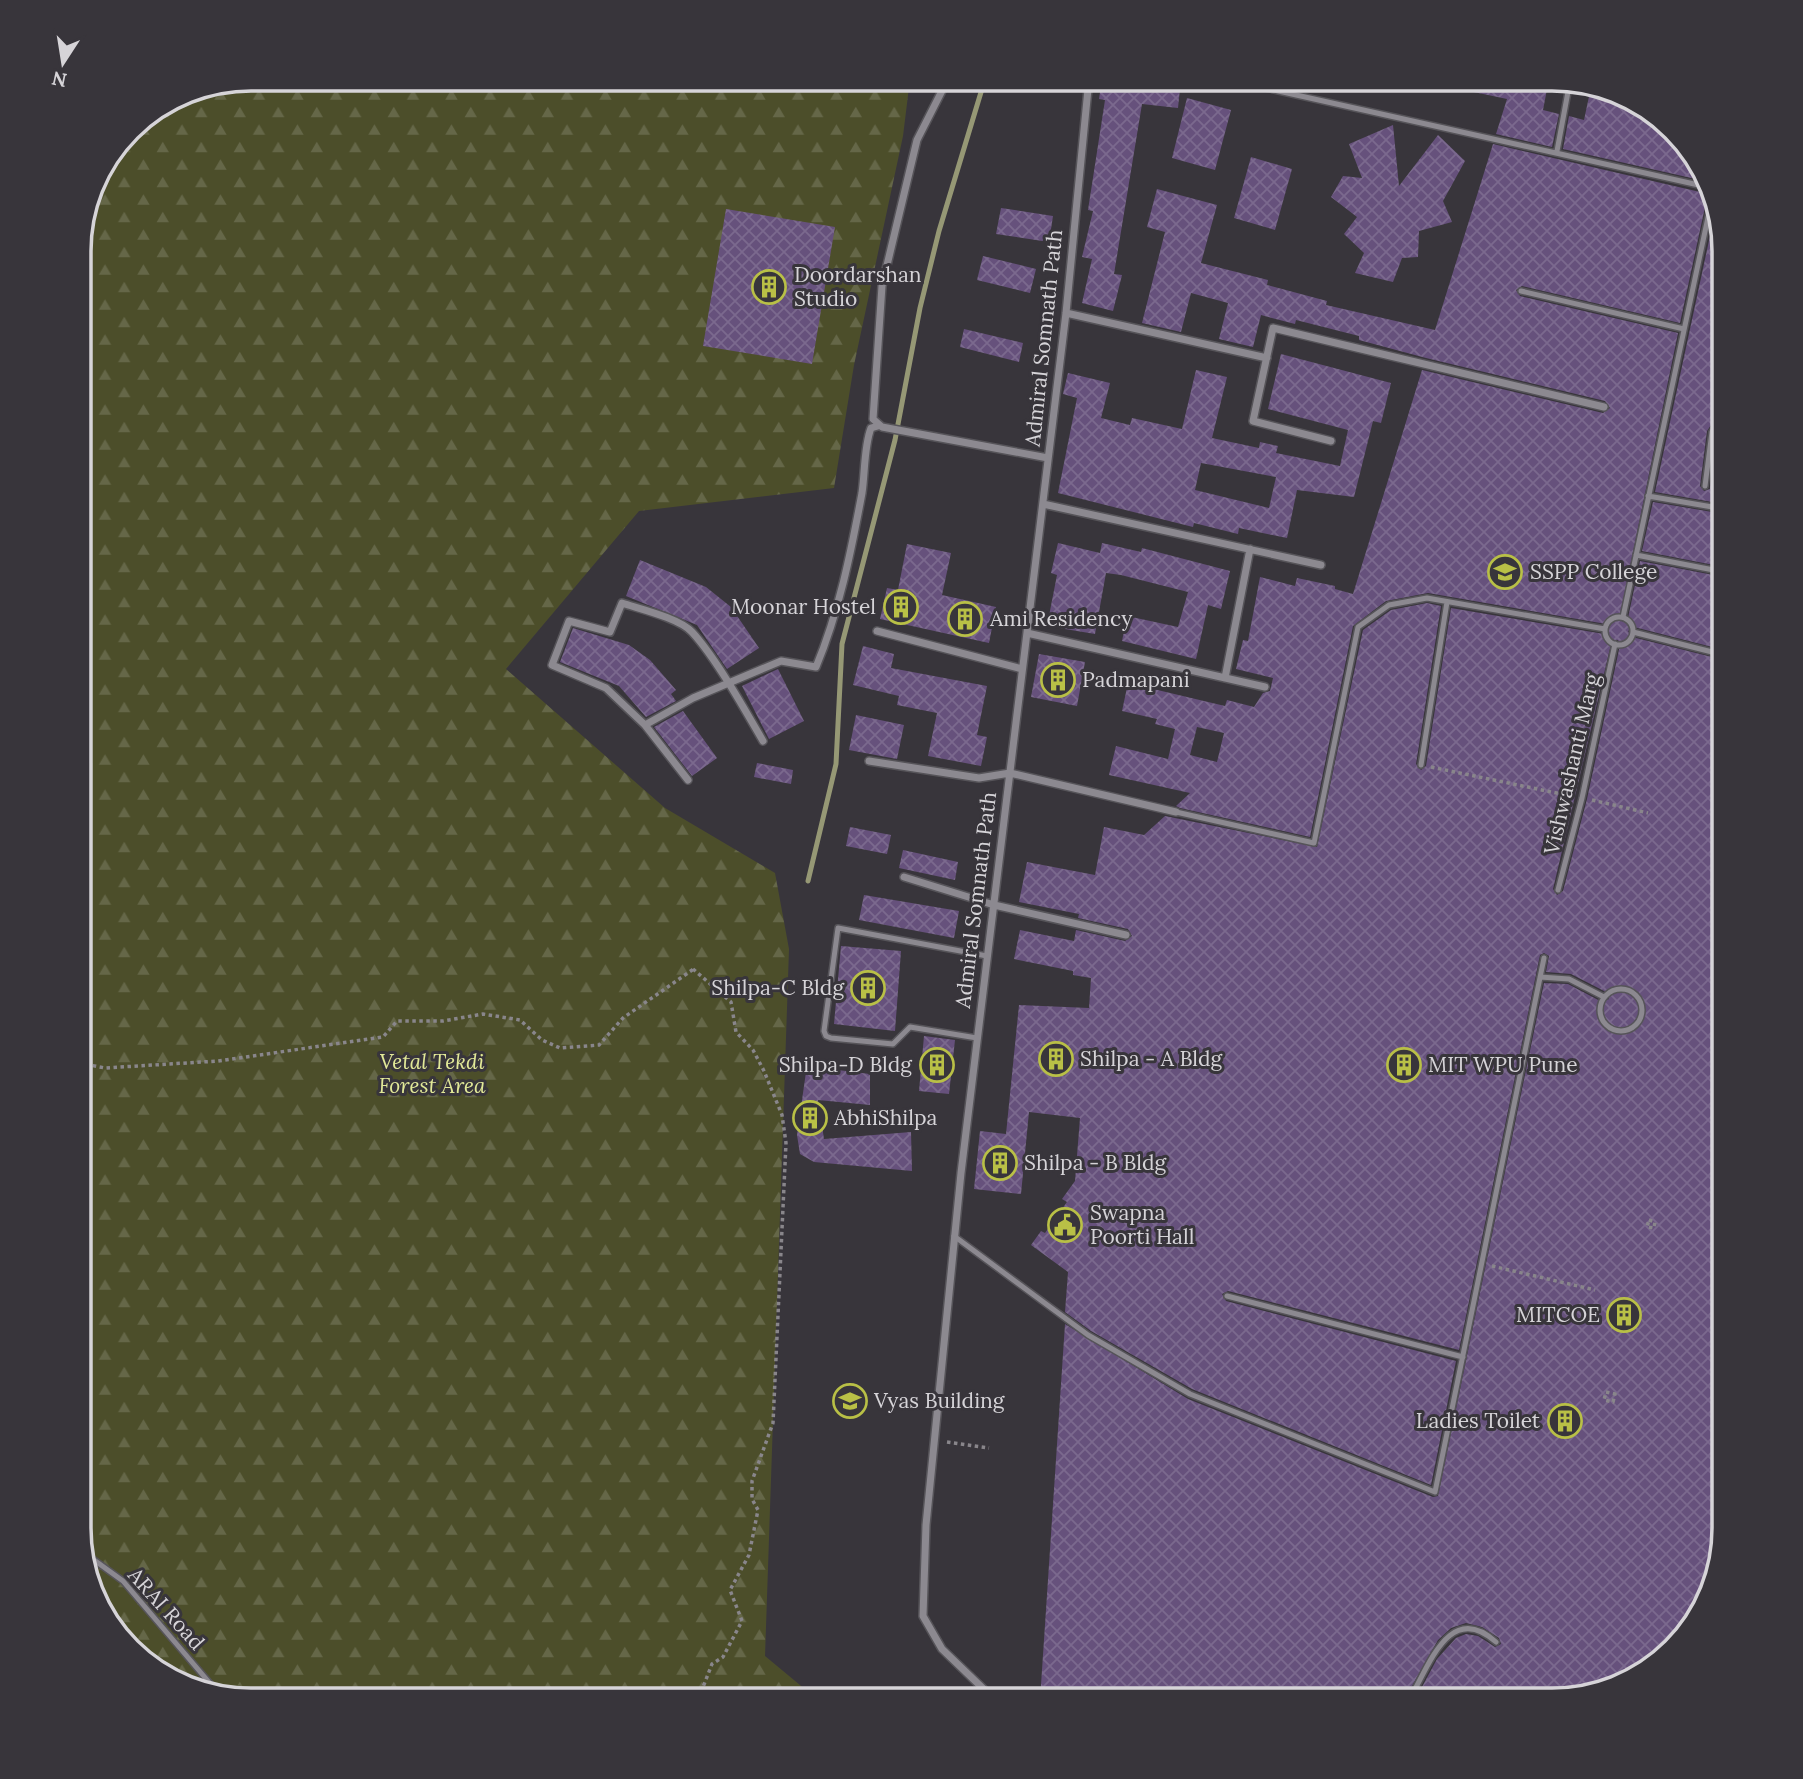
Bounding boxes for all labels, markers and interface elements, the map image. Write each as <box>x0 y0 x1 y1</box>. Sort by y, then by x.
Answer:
north arrow <box>28 28 98 98</box>
text: N <box>49 66 69 93</box>
street label: Admiral Somnath Path <box>1019 228 1068 449</box>
place label: Doordarshan Studio <box>794 261 922 312</box>
building icon: Doordarshan Studio <box>750 268 788 306</box>
school or university icon: SSPP College <box>1486 553 1524 591</box>
place label: SSPP College <box>1530 558 1657 585</box>
building icon: Moonar Hostel <box>882 588 920 626</box>
place label: Moonar Hostel <box>731 593 876 620</box>
building icon: Ami Residency <box>946 600 984 638</box>
place label: Ami Residency <box>989 605 1132 632</box>
building icon: Padmapani <box>1039 661 1077 699</box>
place label: Padmapani <box>1082 666 1190 693</box>
street label: Vishwashanti Marg <box>1537 670 1606 858</box>
street label: Admiral Somnath Path <box>949 790 1002 1011</box>
building icon: Shilpa-C Bldg <box>849 969 887 1007</box>
place label: Shilpa-C Bldg <box>711 974 844 1001</box>
building icon: Shilpa - A Bldg <box>1037 1040 1075 1078</box>
place label: Shilpa - A Bldg <box>1080 1045 1223 1072</box>
building icon: Shilpa-D Bldg <box>918 1046 956 1084</box>
building icon: MIT WPU Pune <box>1385 1046 1423 1084</box>
park label: Vetal Tekdi Forest Area <box>378 1048 486 1099</box>
place label: Shilpa-D Bldg <box>779 1051 912 1078</box>
place label: MIT WPU Pune <box>1428 1051 1578 1078</box>
building icon: AbhiShilpa <box>791 1099 829 1137</box>
place label: AbhiShilpa <box>833 1104 937 1131</box>
building icon: Shilpa - B Bldg <box>981 1144 1019 1182</box>
place label: Shilpa - B Bldg <box>1024 1149 1167 1176</box>
place label: Swapna Poorti Hall <box>1090 1199 1194 1250</box>
public building icon: Swapna Poorti Hall <box>1046 1206 1084 1244</box>
building icon: MITCOE <box>1605 1296 1643 1334</box>
place label: MITCOE <box>1516 1301 1600 1328</box>
school or university icon: Vyas Building <box>831 1382 869 1420</box>
place label: Vyas Building <box>873 1387 1005 1414</box>
building icon: Ladies Toilet <box>1546 1402 1584 1440</box>
place label: Ladies Toilet <box>1416 1407 1541 1434</box>
street label: ARAI Road <box>122 1561 210 1656</box>

